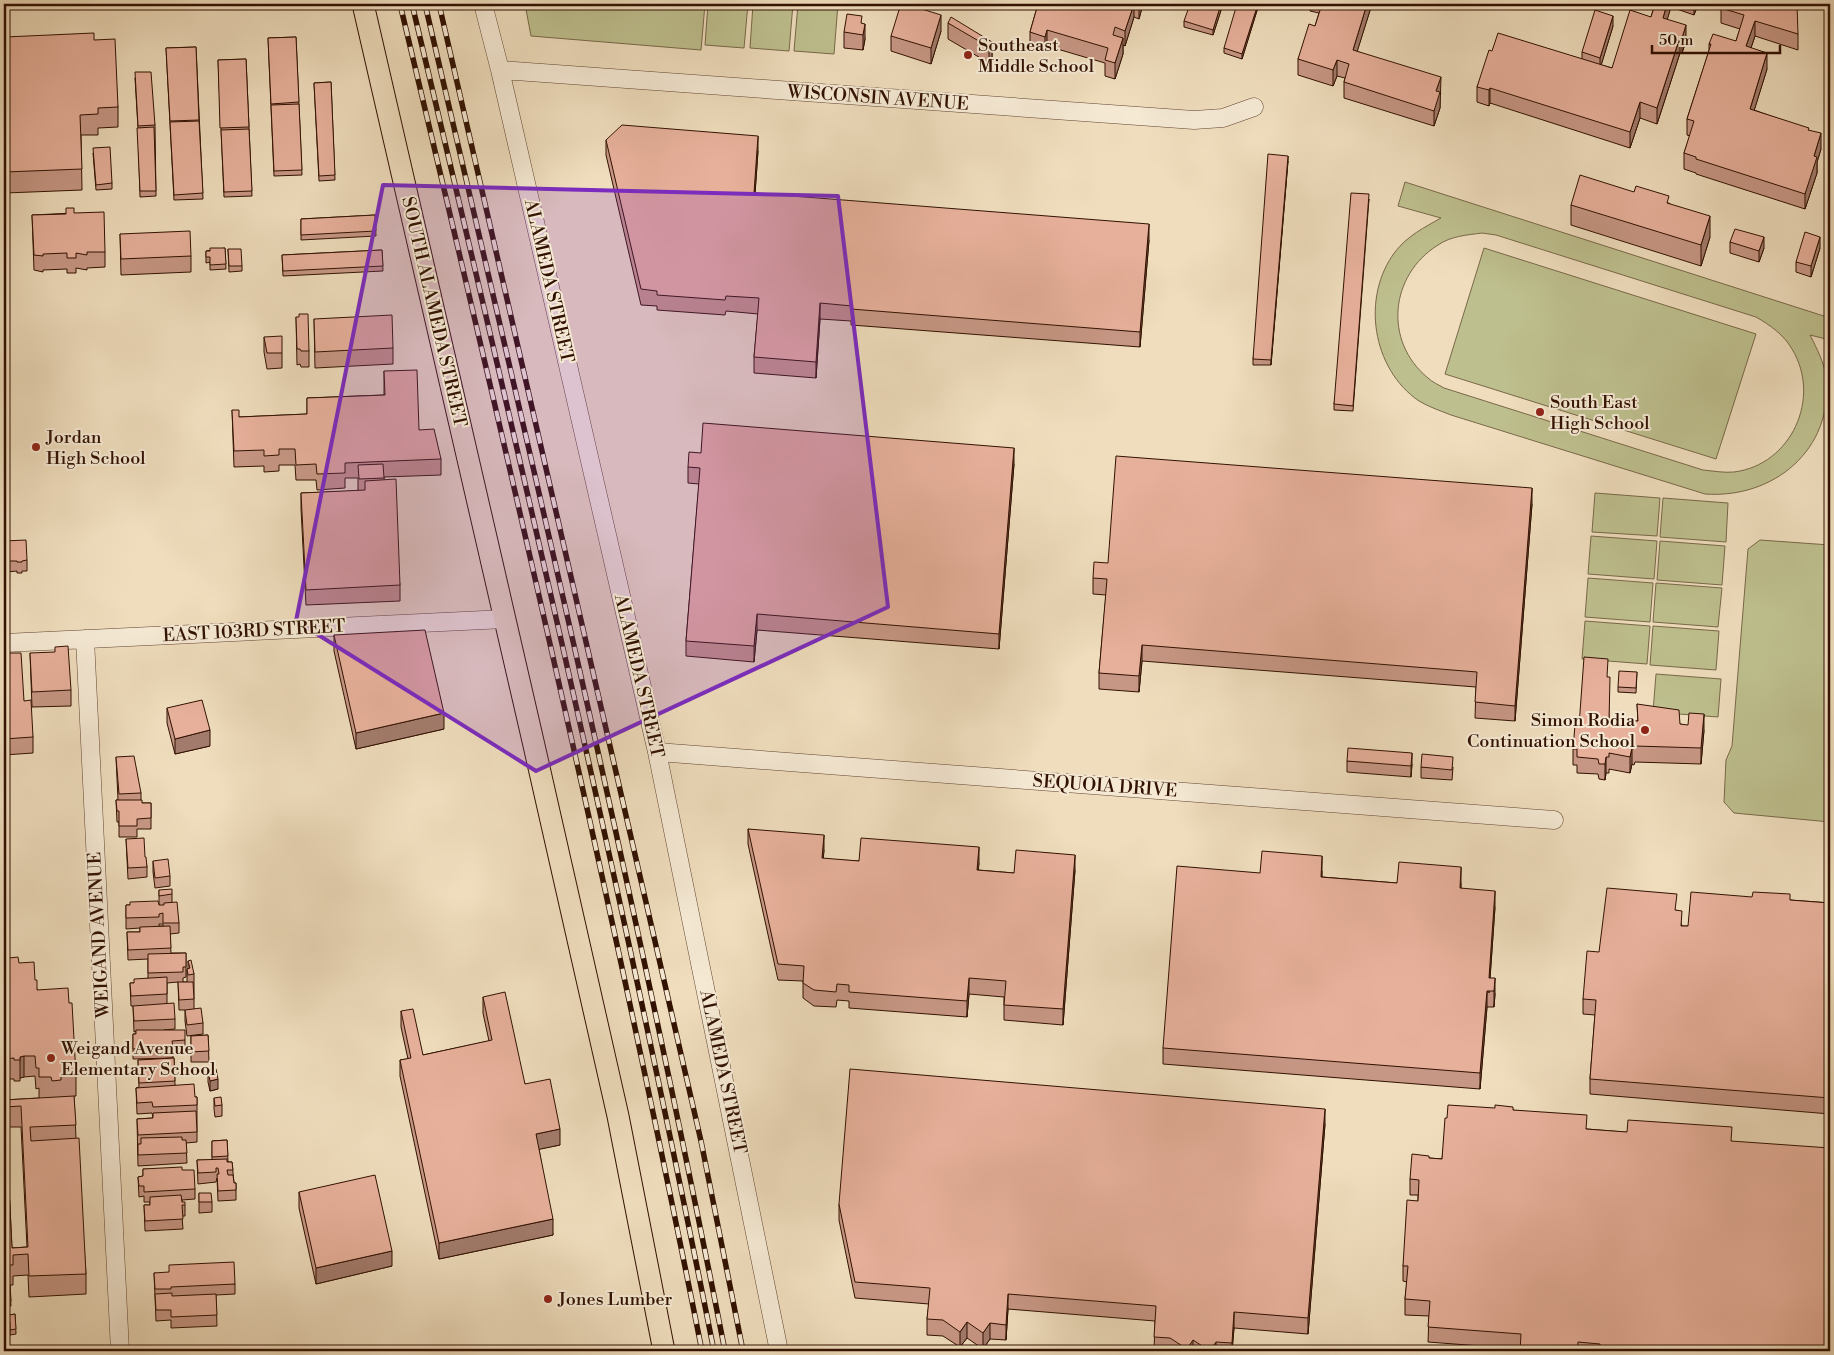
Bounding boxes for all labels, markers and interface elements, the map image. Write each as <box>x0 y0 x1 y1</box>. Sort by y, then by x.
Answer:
scale bar <box>1652 22 1779 54</box>
text: 50 m <box>1659 31 1693 50</box>
place label: Southeast Middle School <box>978 34 1095 78</box>
marker: Southeast Middle School <box>962 49 974 61</box>
street label: WISCONSIN AVENUE <box>785 80 970 116</box>
street label: SOUTH ALAMEDA STREET <box>396 195 472 430</box>
street label: ALAMEDA STREET <box>519 196 579 365</box>
place label: South East High School <box>1550 391 1650 435</box>
marker: South East High School <box>1534 406 1546 418</box>
place label: Jordan High School <box>45 426 146 470</box>
marker: Jordan High School <box>30 441 42 453</box>
street label: ALAMEDA STREET <box>609 591 669 760</box>
street label: EAST 103RD STREET <box>162 615 346 647</box>
place label: Simon Rodia Continuation School <box>1467 709 1636 753</box>
marker: Simon Rodia Continuation School <box>1639 724 1651 736</box>
street label: SEQUOIA DRIVE <box>1032 769 1178 803</box>
street label: WEIGAND AVENUE <box>83 851 115 1020</box>
street label: ALAMEDA STREET <box>694 987 752 1157</box>
place label: Weigand Avenue Elementary School <box>60 1037 216 1081</box>
marker: Weigand Avenue Elementary School <box>45 1052 57 1064</box>
place label: Jones Lumber <box>557 1288 673 1311</box>
marker: Jones Lumber <box>542 1293 554 1305</box>

